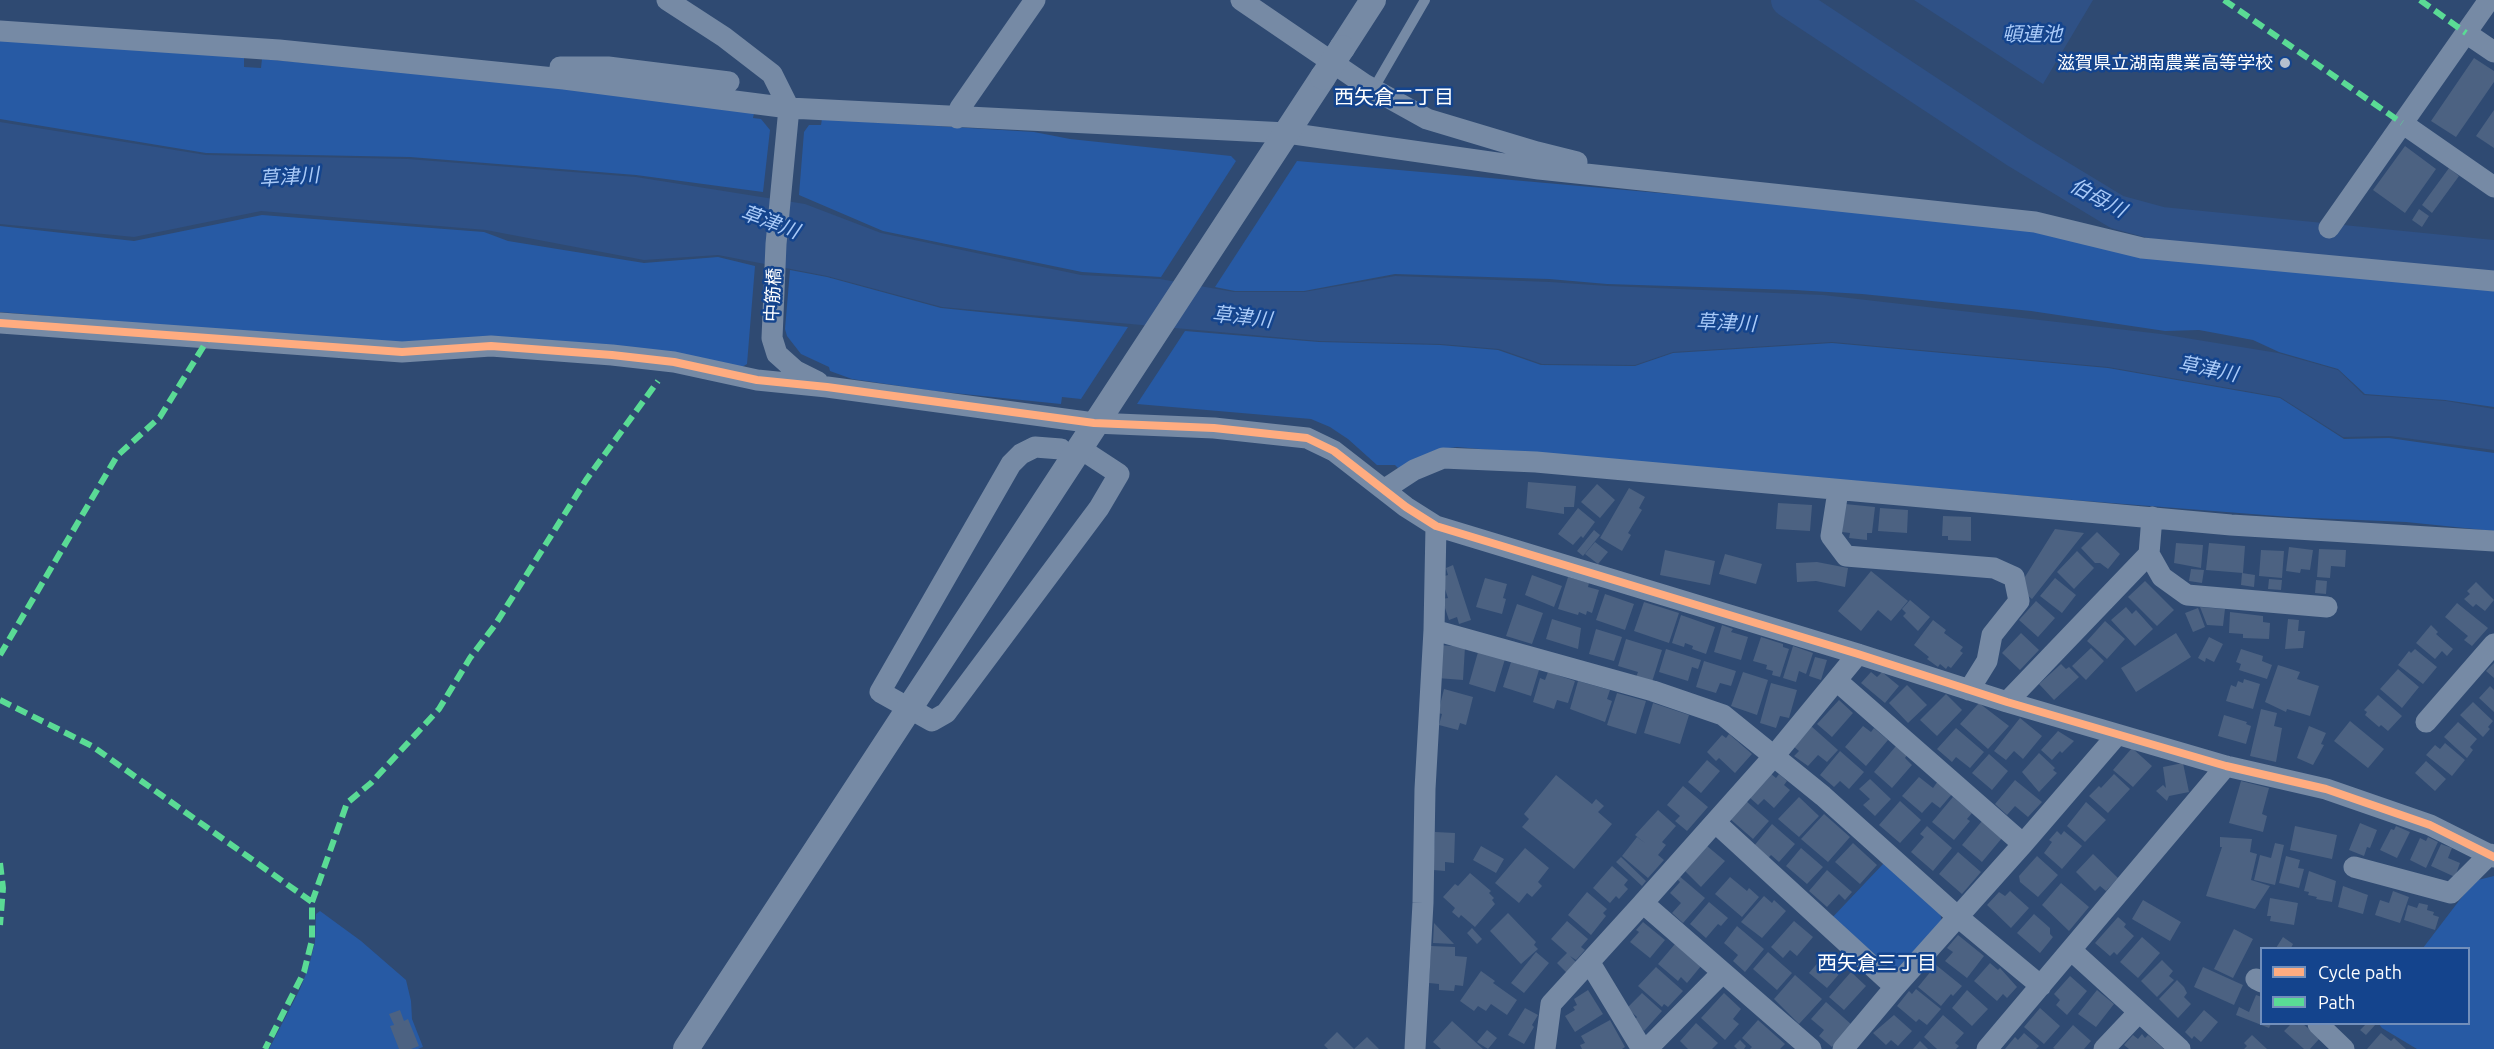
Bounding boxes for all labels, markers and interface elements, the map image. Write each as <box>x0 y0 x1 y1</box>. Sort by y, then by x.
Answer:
water label: 頓連池 <box>2002 22 2062 46</box>
place label: 滋賀県立湖南農業高等学校 <box>2057 52 2273 74</box>
marker: 滋賀県立湖南農業高等学校 <box>2278 56 2292 70</box>
district label: 西矢倉二丁目 <box>1334 85 1454 109</box>
water label: 草津川 <box>258 163 320 191</box>
water label: 伯母川 <box>2066 173 2130 223</box>
water label: 草津川 <box>738 200 802 244</box>
street label: 中筋橋 <box>761 267 785 323</box>
water label: 草津川 <box>1211 302 1273 332</box>
water label: 草津川 <box>1696 310 1756 336</box>
water label: 草津川 <box>2176 351 2240 387</box>
legend <box>2260 947 2470 1025</box>
district label: 西矢倉三丁目 <box>1817 951 1937 975</box>
text: Cycle path <box>2318 962 2402 982</box>
text: Path <box>2318 992 2355 1012</box>

